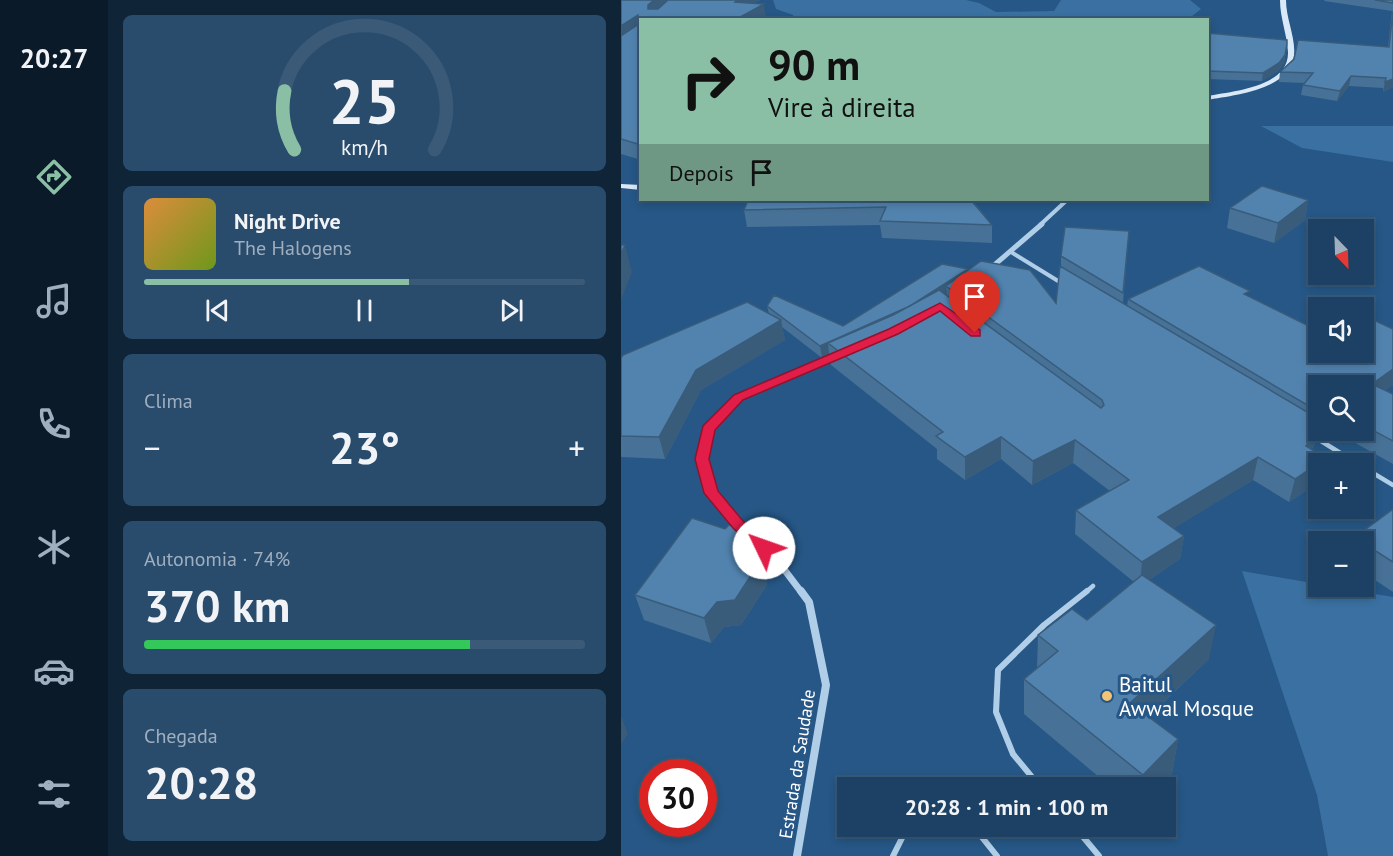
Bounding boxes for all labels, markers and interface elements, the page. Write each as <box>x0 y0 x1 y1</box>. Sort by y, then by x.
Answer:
text: 90 m <box>768 37 860 92</box>
text: 20:27 <box>20 41 88 75</box>
icon: right <box>669 42 747 120</box>
text: 25 <box>329 60 400 141</box>
text: Vire à direita <box>768 90 916 124</box>
text: km/h <box>341 133 388 161</box>
icon: directions <box>33 156 75 198</box>
icon: arrive <box>745 156 778 189</box>
text: Depois <box>669 159 733 187</box>
text: Night Drive <box>234 207 341 235</box>
north arrow <box>1308 219 1374 285</box>
map controls <box>1308 219 1374 597</box>
text: The Halogens <box>234 235 352 261</box>
pin <box>949 271 1000 333</box>
icon: music <box>33 280 75 322</box>
icon: arrive <box>958 280 991 313</box>
icon: previous <box>201 294 234 327</box>
icon: pause <box>348 294 381 327</box>
icon: next <box>495 294 528 327</box>
button: sound <box>1308 297 1374 363</box>
button: search <box>1308 375 1374 441</box>
text: Clima <box>144 388 193 414</box>
icon: phone <box>33 403 75 445</box>
text: 23° <box>329 418 400 476</box>
text: − <box>144 426 161 469</box>
text: + <box>568 426 585 469</box>
button: + <box>1308 453 1374 519</box>
position arrow <box>732 516 796 580</box>
icon: climate <box>33 526 75 568</box>
button: − <box>1308 531 1374 597</box>
text: Autonomia · 74% <box>144 546 290 572</box>
text: 370 km <box>144 576 290 634</box>
icon: car <box>33 650 75 692</box>
place label: Baitul Awwal Mosque <box>1119 671 1254 722</box>
street label: Estrada da Saudade <box>774 688 820 840</box>
marker: Baitul Awwal Mosque <box>1100 689 1114 703</box>
text: Chegada <box>144 723 218 749</box>
text: 20:28 <box>144 753 258 811</box>
speed limit sign: 30 <box>639 759 717 837</box>
icon: filters <box>33 773 75 815</box>
text: 20:28 · 1 min · 100 m <box>905 793 1108 821</box>

